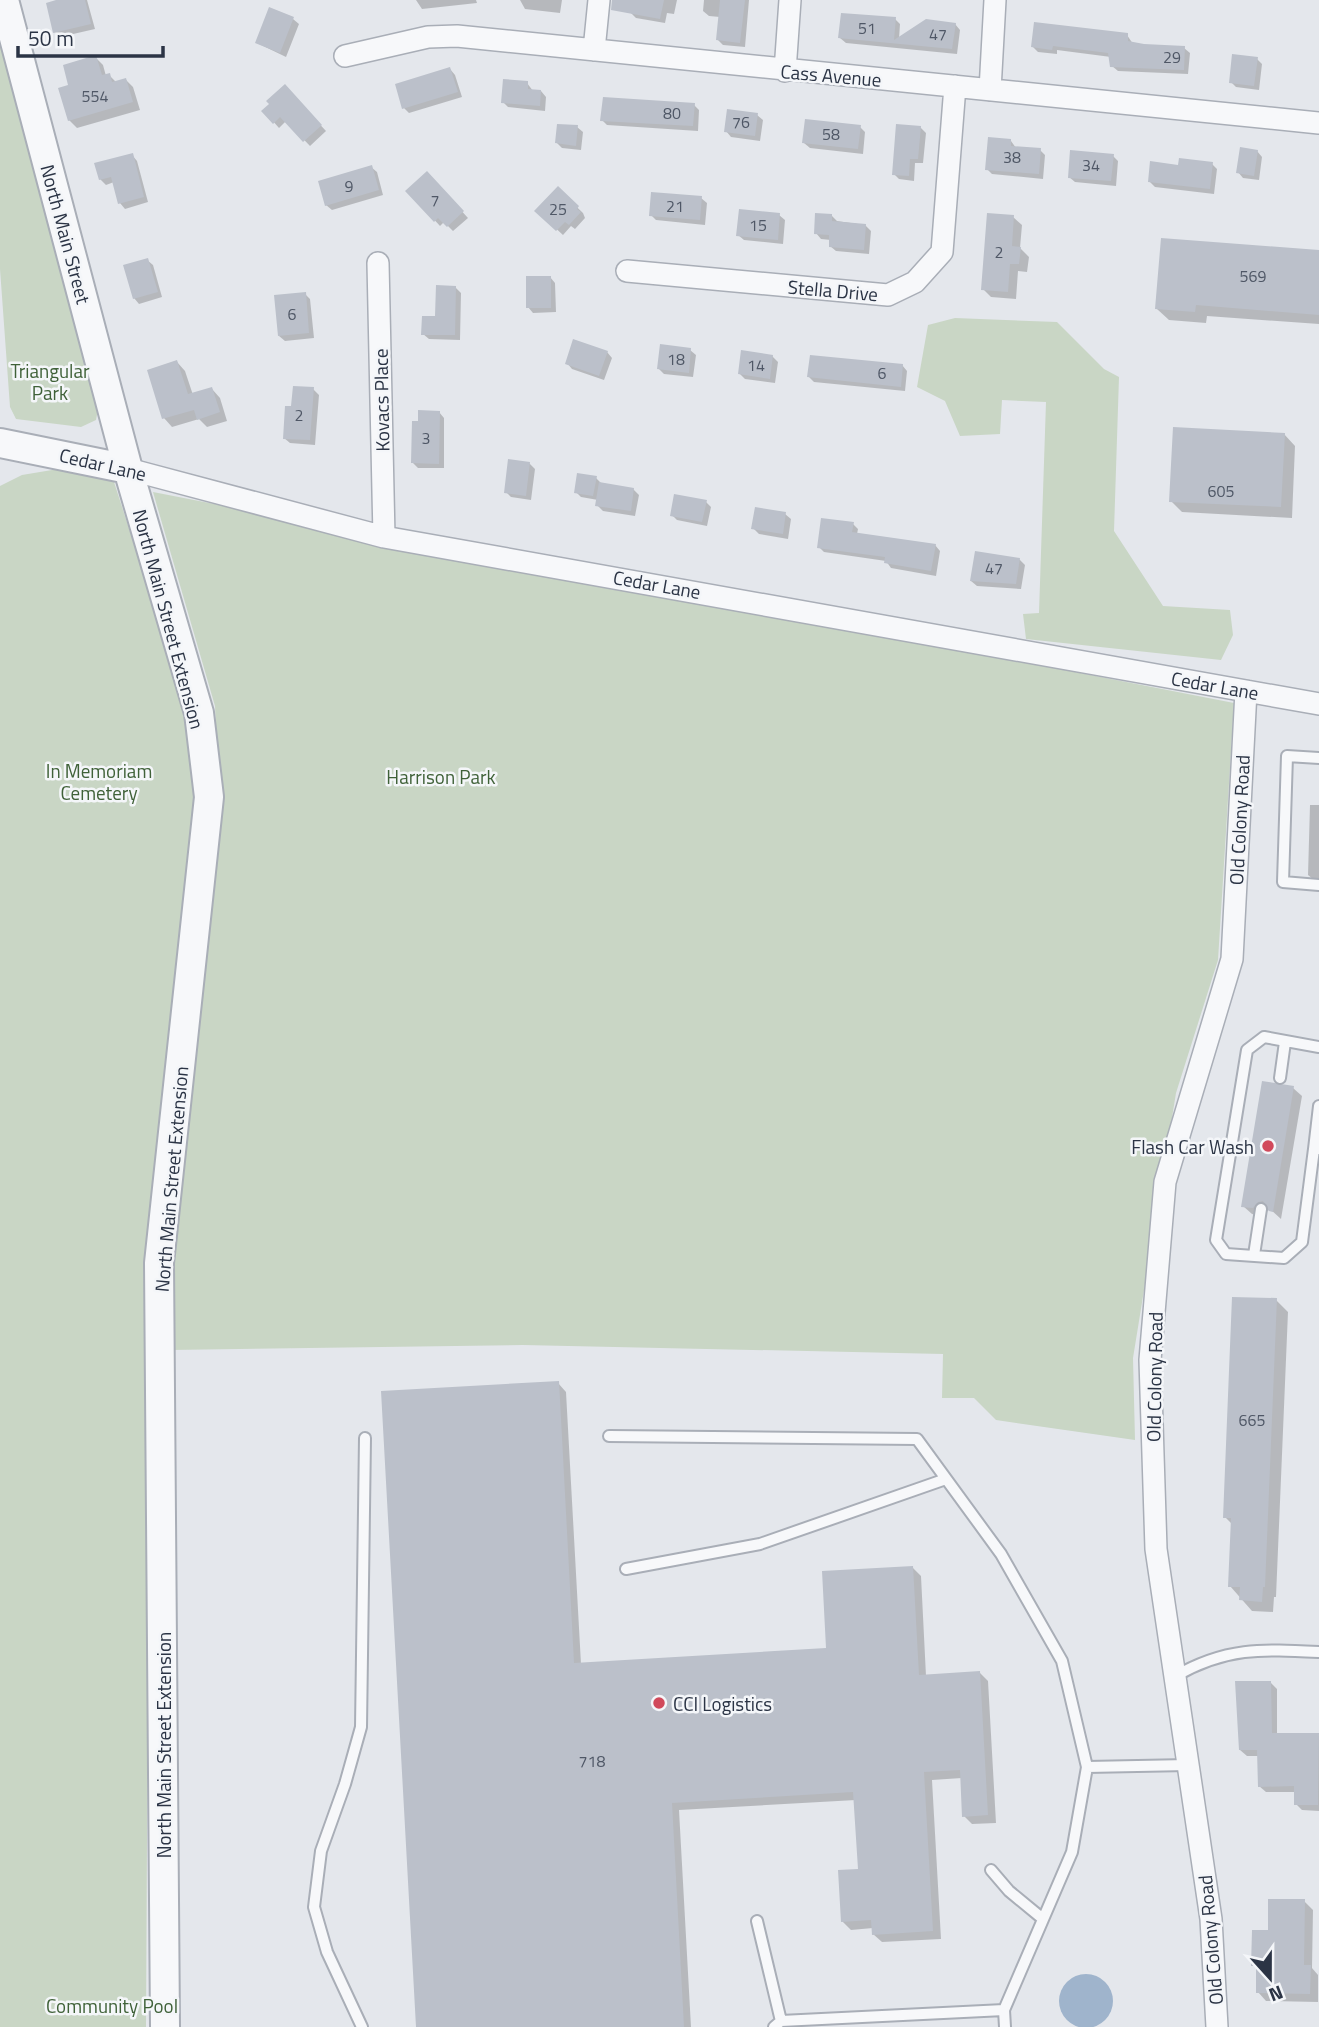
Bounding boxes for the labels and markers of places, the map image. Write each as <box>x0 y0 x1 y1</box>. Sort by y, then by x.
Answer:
place label: Flash Car Wash <box>1131 1132 1254 1161</box>
marker: Flash Car Wash <box>1260 1138 1276 1154</box>
place label: CCI Logistics <box>673 1689 772 1718</box>
marker: CCI Logistics <box>651 1695 667 1711</box>

